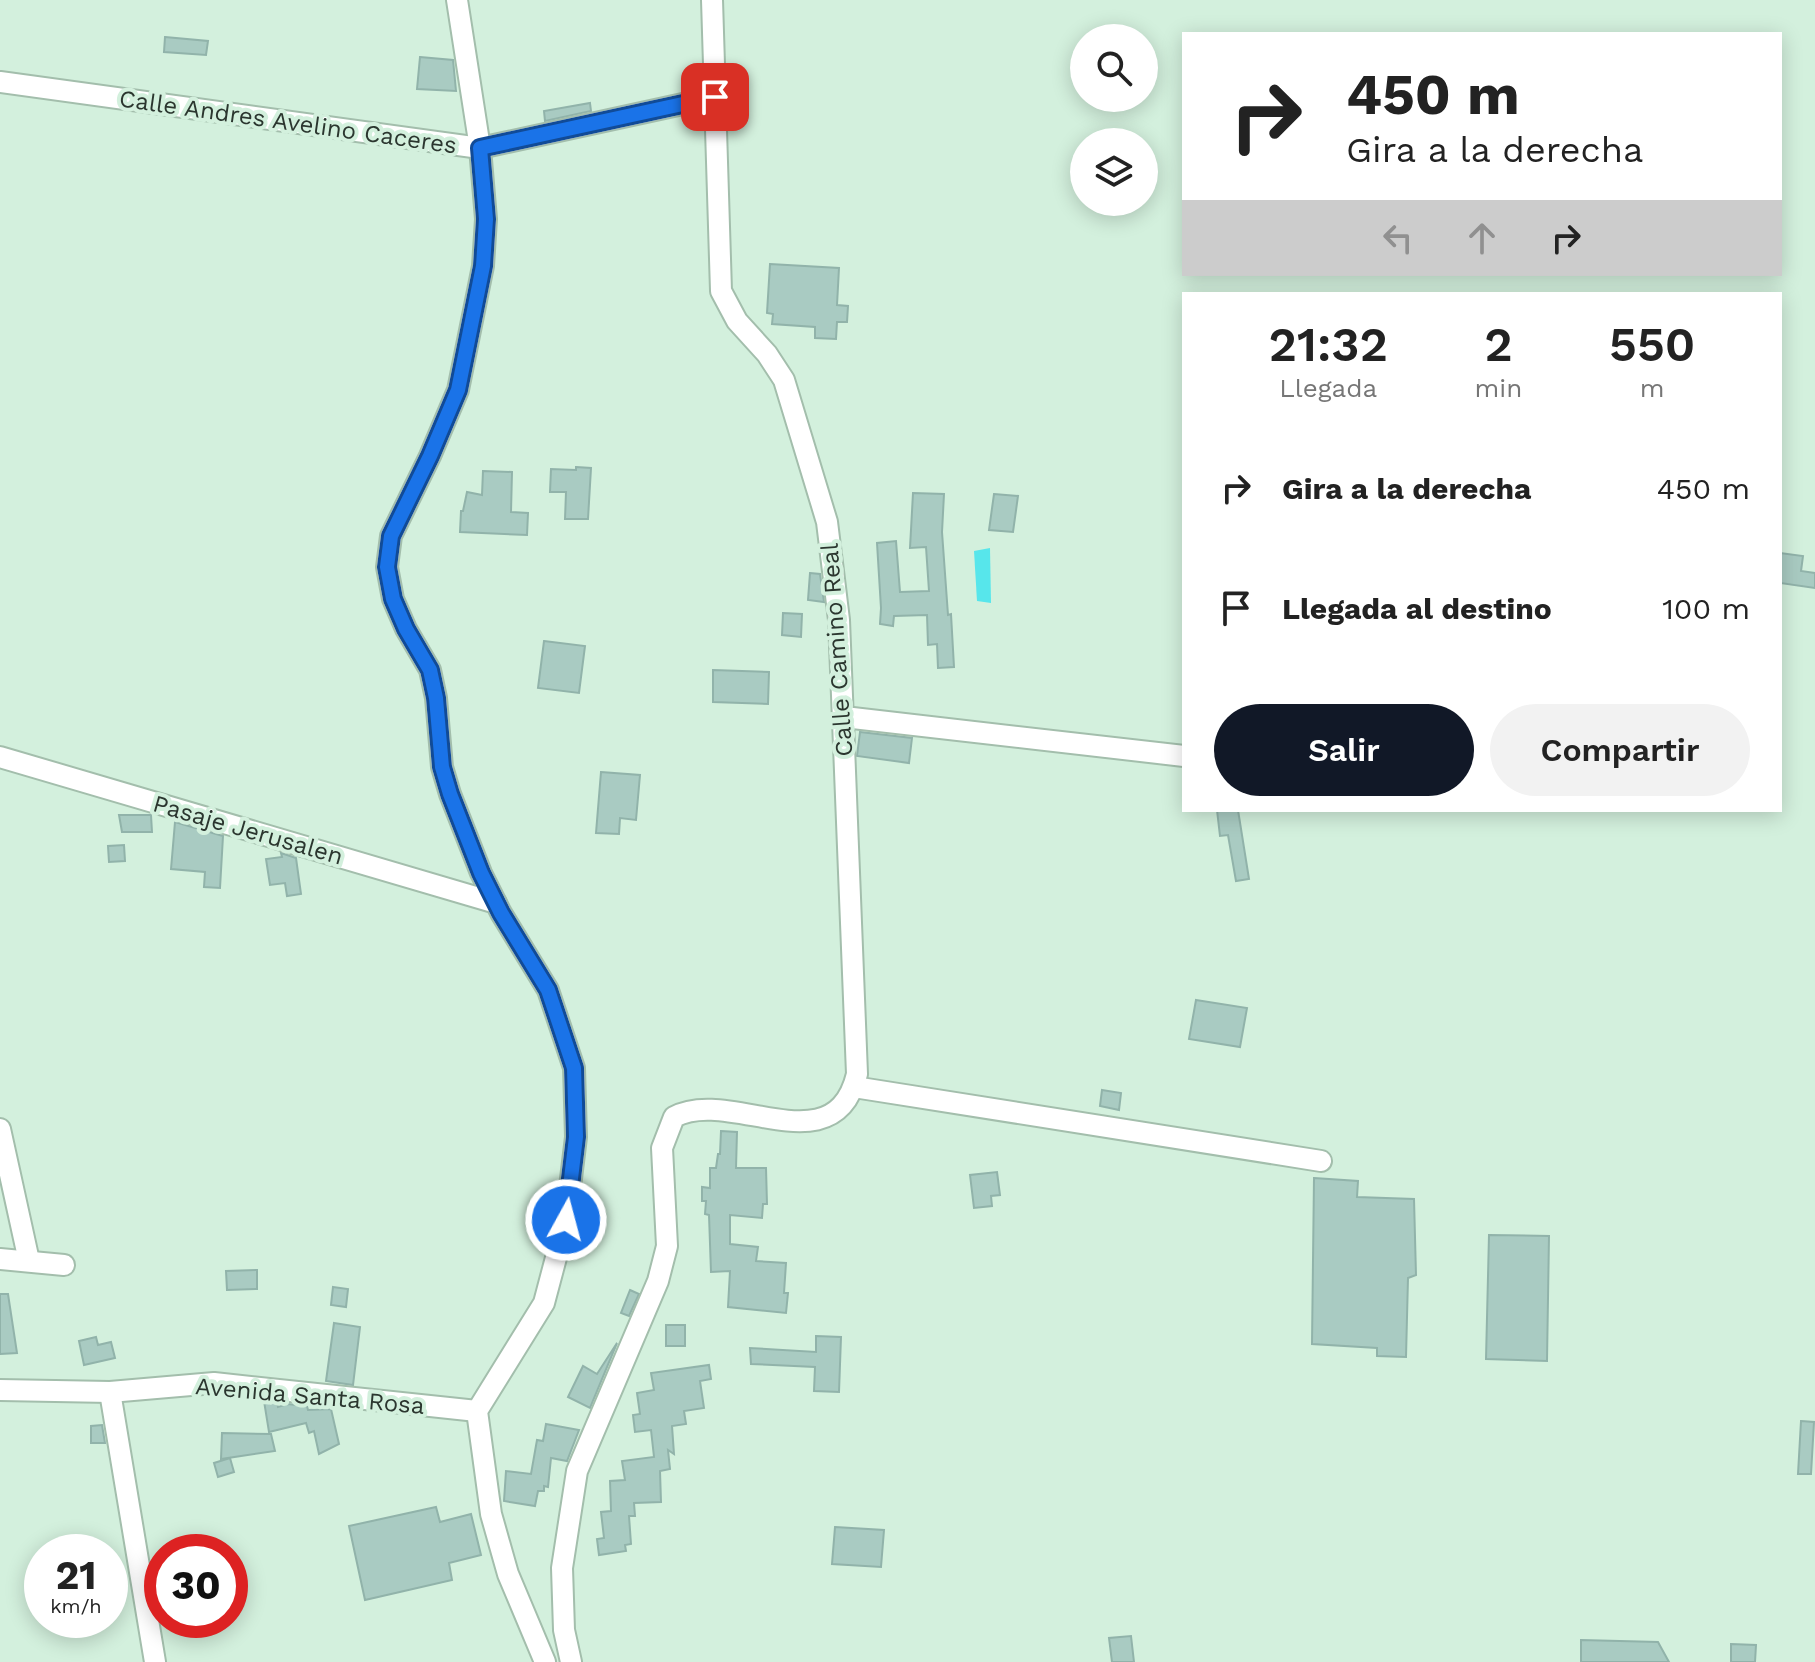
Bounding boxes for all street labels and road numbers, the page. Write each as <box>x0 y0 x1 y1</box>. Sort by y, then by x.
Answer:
street label: Calle Andres Avelino Caceres <box>117 84 459 160</box>
street label: Calle Camino Real <box>816 542 858 758</box>
street label: Pasaje Jerusalen <box>150 789 346 871</box>
street label: Avenida Santa Rosa <box>194 1372 426 1420</box>

